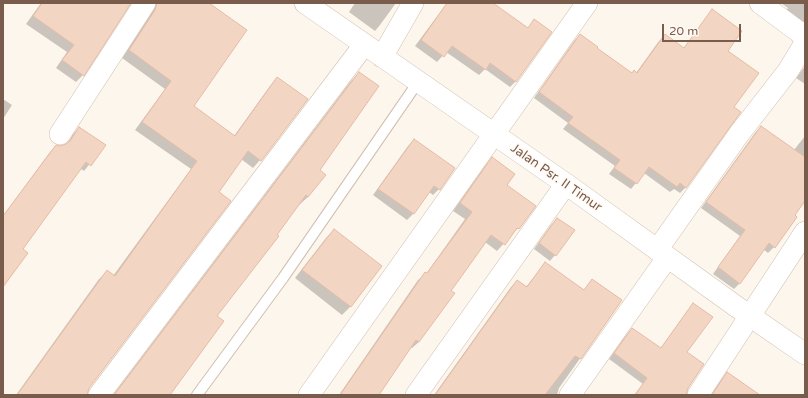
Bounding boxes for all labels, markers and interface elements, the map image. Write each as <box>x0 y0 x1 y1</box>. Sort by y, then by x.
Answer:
scale bar <box>664 16 743 42</box>
text: 20 m <box>669 24 698 38</box>
street label: Jalan Psr. II Timur <box>507 141 605 215</box>

